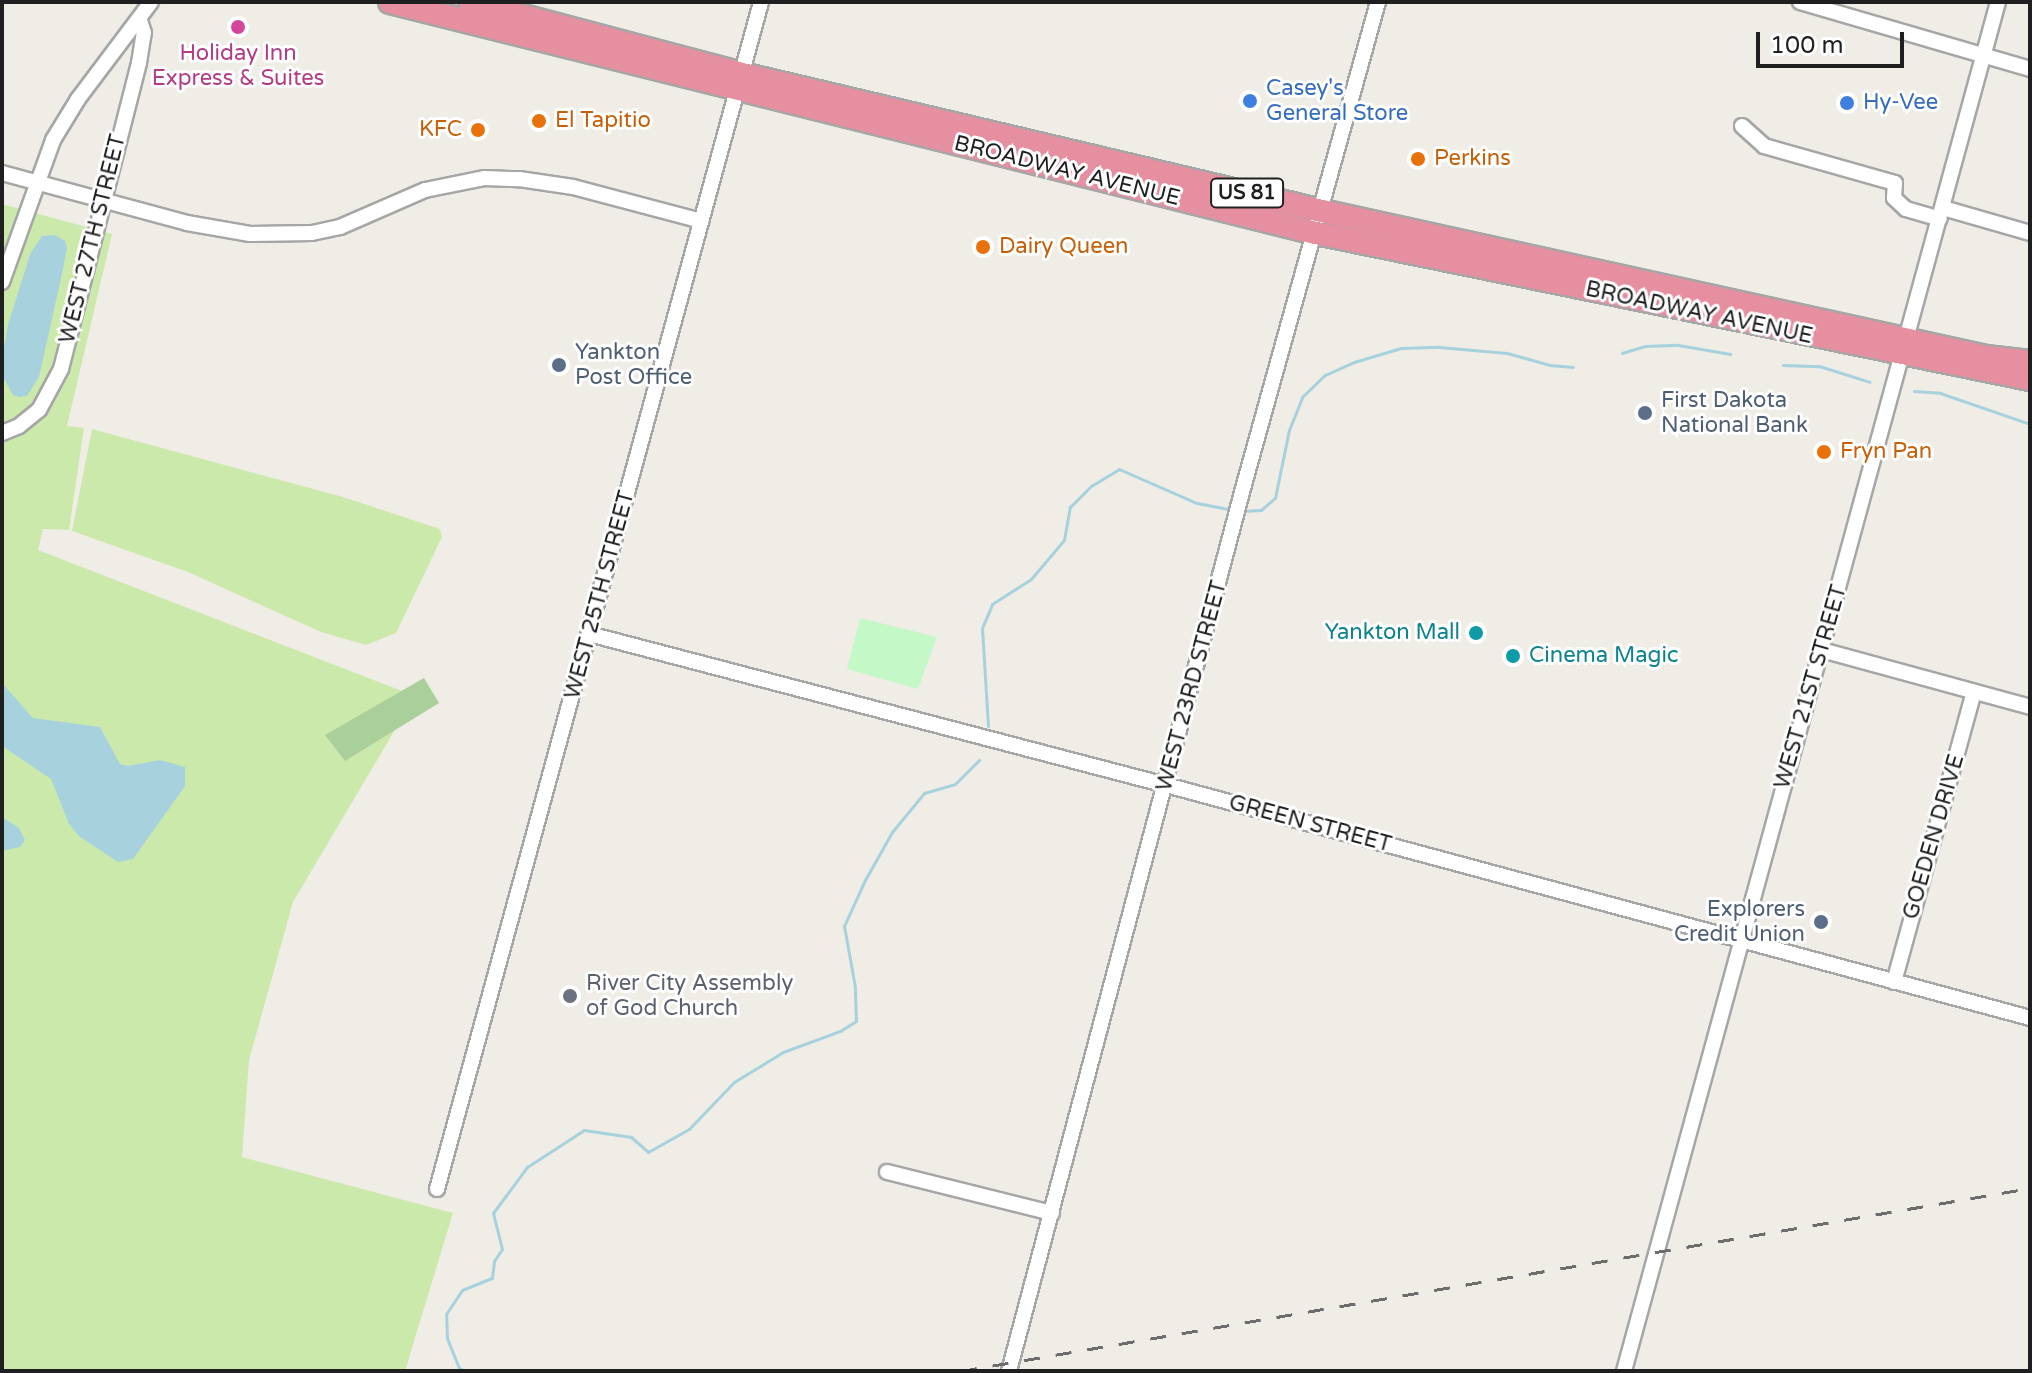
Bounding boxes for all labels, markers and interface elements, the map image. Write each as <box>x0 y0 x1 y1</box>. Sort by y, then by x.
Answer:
scale bar <box>1760 16 1908 66</box>
marker: Holiday Inn Express & Suites <box>229 18 247 36</box>
text: 100 m <box>1770 31 1844 60</box>
place label: Holiday Inn Express & Suites <box>152 40 324 92</box>
place label: Casey's General Store <box>1266 75 1408 126</box>
place label: Hy-Vee <box>1863 90 1938 116</box>
marker: Casey's General Store <box>1241 92 1259 110</box>
marker: Hy-Vee <box>1838 94 1856 112</box>
place label: El Tapitio <box>555 108 651 134</box>
marker: El Tapitio <box>530 112 548 130</box>
place label: KFC <box>419 117 462 143</box>
marker: KFC <box>469 121 487 139</box>
street label: BROADWAY AVENUE <box>951 130 1183 212</box>
street label: WEST 27TH STREET <box>54 132 132 346</box>
place label: Perkins <box>1434 146 1511 172</box>
marker: Perkins <box>1409 150 1427 168</box>
road number: US 81 <box>1209 177 1285 209</box>
place label: Dairy Queen <box>999 234 1128 260</box>
marker: Dairy Queen <box>974 238 992 256</box>
street label: BROADWAY AVENUE <box>1583 276 1815 350</box>
place label: Yankton Post Office <box>575 339 692 390</box>
marker: Yankton Post Office <box>550 356 568 374</box>
place label: First Dakota National Bank <box>1661 387 1808 438</box>
marker: First Dakota National Bank <box>1636 404 1654 422</box>
place label: Fryn Pan <box>1840 439 1932 465</box>
marker: Fryn Pan <box>1815 443 1833 461</box>
street label: WEST 25TH STREET <box>559 488 641 702</box>
street label: WEST 23RD STREET <box>1151 578 1233 794</box>
street label: WEST 21ST STREET <box>1769 582 1853 792</box>
place label: Yankton Mall <box>1325 620 1460 646</box>
marker: Yankton Mall <box>1467 624 1485 642</box>
place label: Cinema Magic <box>1529 643 1679 669</box>
marker: Cinema Magic <box>1504 647 1522 665</box>
street label: GOEDEN DRIVE <box>1898 752 1970 922</box>
street label: GREEN STREET <box>1226 790 1394 858</box>
place label: Explorers Credit Union <box>1674 896 1805 948</box>
marker: Explorers Credit Union <box>1812 913 1830 931</box>
place label: River City Assembly of God Church <box>586 970 793 1022</box>
marker: River City Assembly of God Church <box>561 987 579 1005</box>

